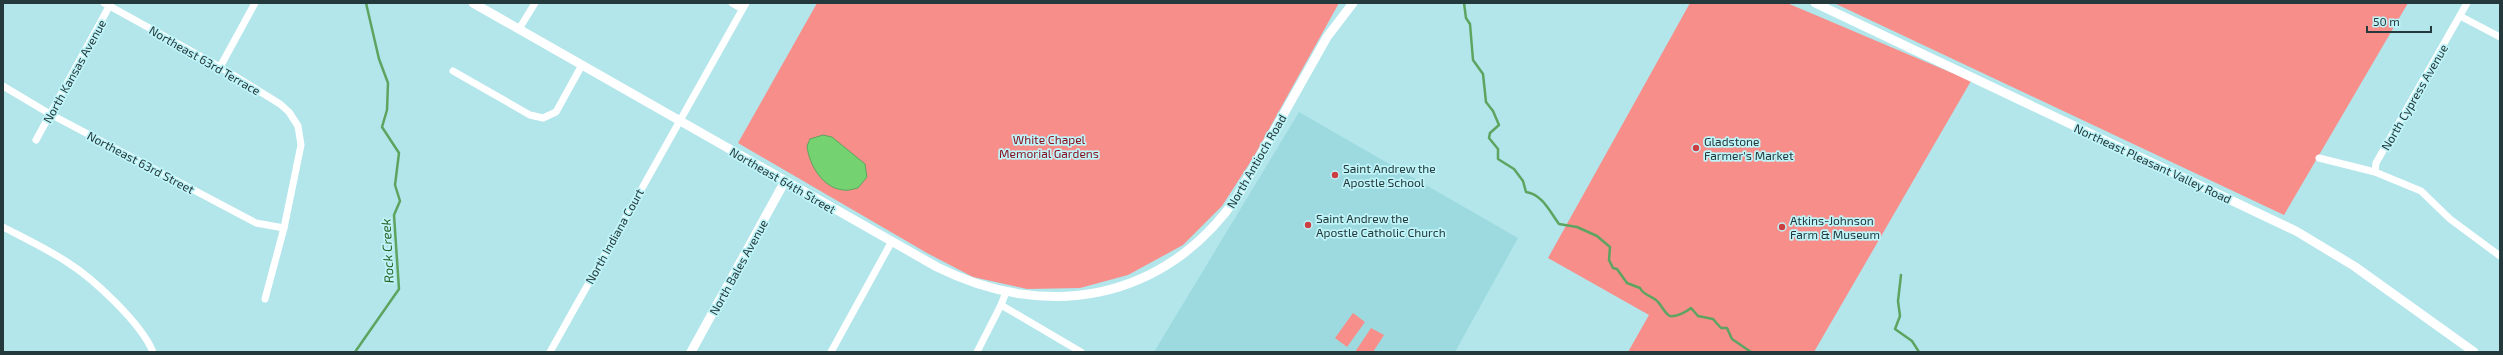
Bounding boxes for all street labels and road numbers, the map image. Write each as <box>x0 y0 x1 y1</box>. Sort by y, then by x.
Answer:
street label: North Kansas Avenue <box>40 17 108 125</box>
street label: Northeast 63rd Terrace <box>147 22 263 98</box>
street label: North Cypress Avenue <box>2378 41 2450 153</box>
street label: North Antioch Road <box>1223 112 1289 210</box>
street label: Northeast Pleasant Valley Road <box>2072 120 2234 206</box>
street label: Northeast 63rd Street <box>85 128 197 196</box>
street label: Northeast 64th Street <box>728 144 839 216</box>
street label: North Indiana Court <box>582 185 646 286</box>
street label: North Bales Avenue <box>706 217 770 317</box>

